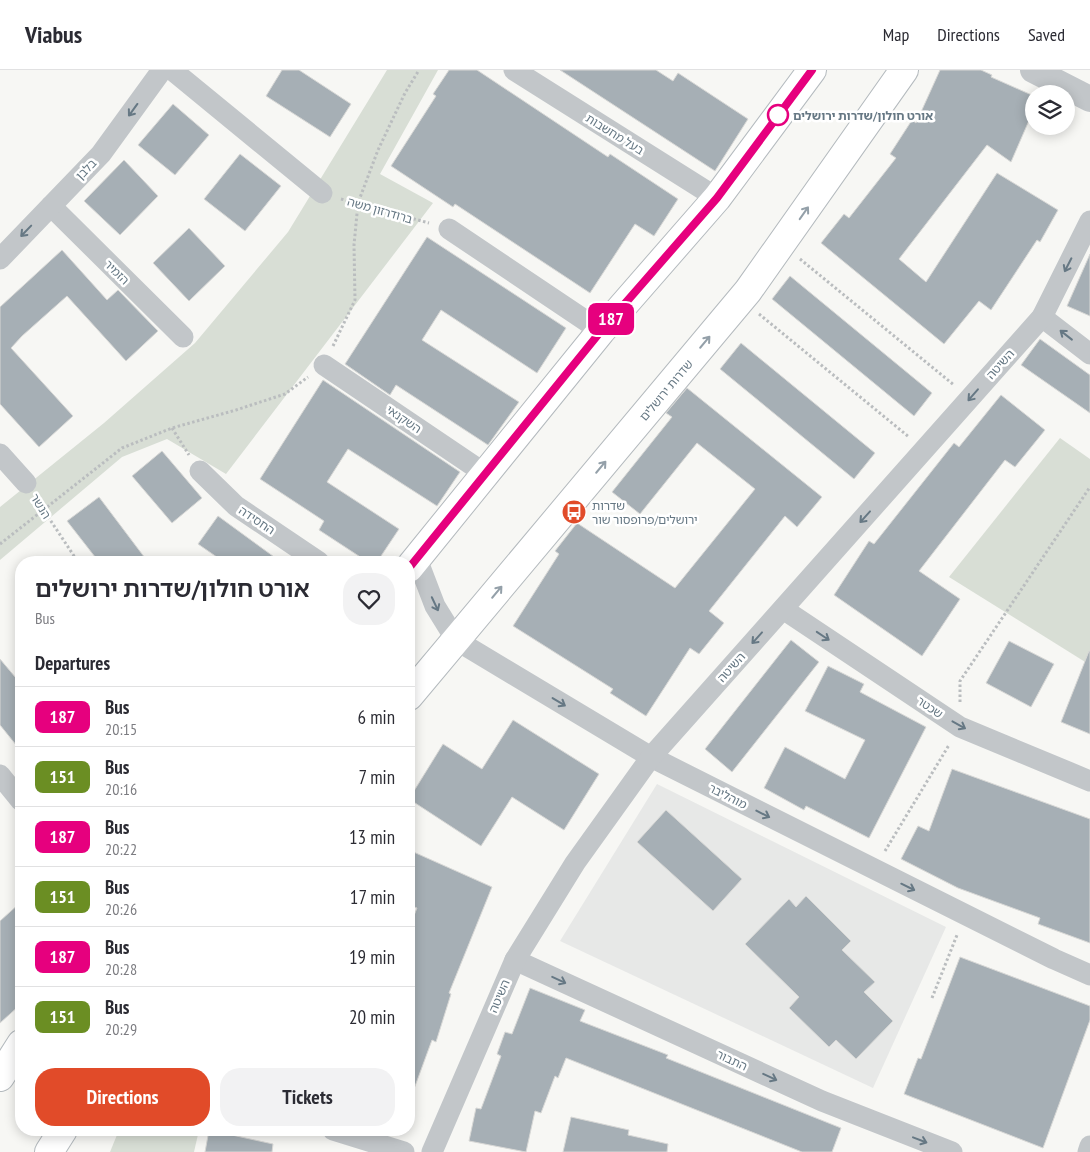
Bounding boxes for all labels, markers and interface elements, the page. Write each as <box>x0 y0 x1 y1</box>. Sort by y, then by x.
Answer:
text: Viabus <box>25 19 82 50</box>
text: Map <box>883 23 909 46</box>
text: Directions <box>937 23 1000 46</box>
text: Saved <box>1028 23 1065 46</box>
map controls <box>1025 85 1075 135</box>
button: layers <box>1025 85 1075 135</box>
one-way arrow <box>128 102 138 116</box>
marker: אורט חולון/שדרות ירושלים <box>767 104 789 126</box>
place label: אורט חולון/שדרות ירושלים <box>793 108 933 123</box>
street label: בעל מחשבות <box>583 110 647 158</box>
street label: בלבן <box>72 155 100 183</box>
street label: ברודרזון משה <box>346 194 414 226</box>
one-way arrow <box>799 207 809 221</box>
one-way arrow <box>20 225 32 238</box>
street label: הזמיר <box>101 256 133 288</box>
one-way arrow <box>1063 257 1072 272</box>
line badge: 187 <box>582 303 640 335</box>
text: 187 <box>598 307 624 330</box>
one-way arrow <box>1060 330 1073 341</box>
one-way arrow <box>700 336 711 349</box>
street label: השיטה <box>983 346 1017 382</box>
street label: שדרות ירושלים <box>636 356 696 424</box>
one-way arrow <box>967 388 978 401</box>
street label: השקנאי <box>384 402 424 436</box>
one-way arrow <box>595 461 606 474</box>
street label: הנשר <box>27 491 55 521</box>
place label: שדרות ירושלים/פרופסור שור <box>592 498 698 527</box>
bus stop icon: שדרות ירושלים/פרופסור שור <box>561 499 587 525</box>
street label: החסידה <box>236 502 278 538</box>
one-way arrow <box>859 510 871 523</box>
text: אורט חולון/שדרות ירושלים <box>35 573 310 604</box>
button: heart <box>343 573 395 625</box>
one-way arrow <box>491 586 502 599</box>
one-way arrow <box>430 596 440 611</box>
text: Bus <box>35 608 55 628</box>
one-way arrow <box>816 630 830 641</box>
one-way arrow <box>751 631 763 644</box>
street label: השיטה <box>714 649 748 685</box>
text: Departures <box>35 651 110 675</box>
street label: שכטר <box>914 693 946 721</box>
text: Bus <box>105 695 129 719</box>
one-way arrow <box>552 698 566 708</box>
text: 187 <box>50 705 75 728</box>
text: 6 min <box>358 705 395 729</box>
text: 20:15 <box>105 719 137 739</box>
one-way arrow <box>951 720 966 730</box>
text: Bus <box>105 755 129 779</box>
text: 151 <box>50 765 75 788</box>
text: 7 min <box>358 765 395 789</box>
text: 20:16 <box>105 779 137 799</box>
street label: מוהליבר <box>706 780 750 812</box>
one-way arrow <box>755 810 770 819</box>
text: Bus <box>105 815 129 839</box>
text: 187 <box>50 825 75 848</box>
text: 13 min <box>349 825 395 849</box>
text: 20:22 <box>105 839 137 859</box>
text: Bus <box>105 875 129 899</box>
one-way arrow <box>900 883 915 892</box>
text: 151 <box>50 885 75 908</box>
text: 17 min <box>350 885 395 909</box>
text: 20:26 <box>105 899 137 919</box>
text: Bus <box>105 935 129 959</box>
text: 187 <box>50 945 75 968</box>
text: 19 min <box>349 945 395 969</box>
text: 20:28 <box>105 959 137 979</box>
one-way arrow <box>551 976 566 986</box>
street label: השיטה <box>485 977 513 1015</box>
text: Bus <box>105 995 129 1019</box>
text: 151 <box>50 1005 75 1028</box>
text: 20 min <box>349 1005 395 1029</box>
text: 20:29 <box>105 1019 137 1039</box>
street label: התבור <box>714 1046 750 1074</box>
button: Directions <box>35 1068 210 1126</box>
button: Tickets <box>220 1068 395 1126</box>
one-way arrow <box>762 1073 777 1083</box>
one-way arrow <box>913 1136 928 1145</box>

